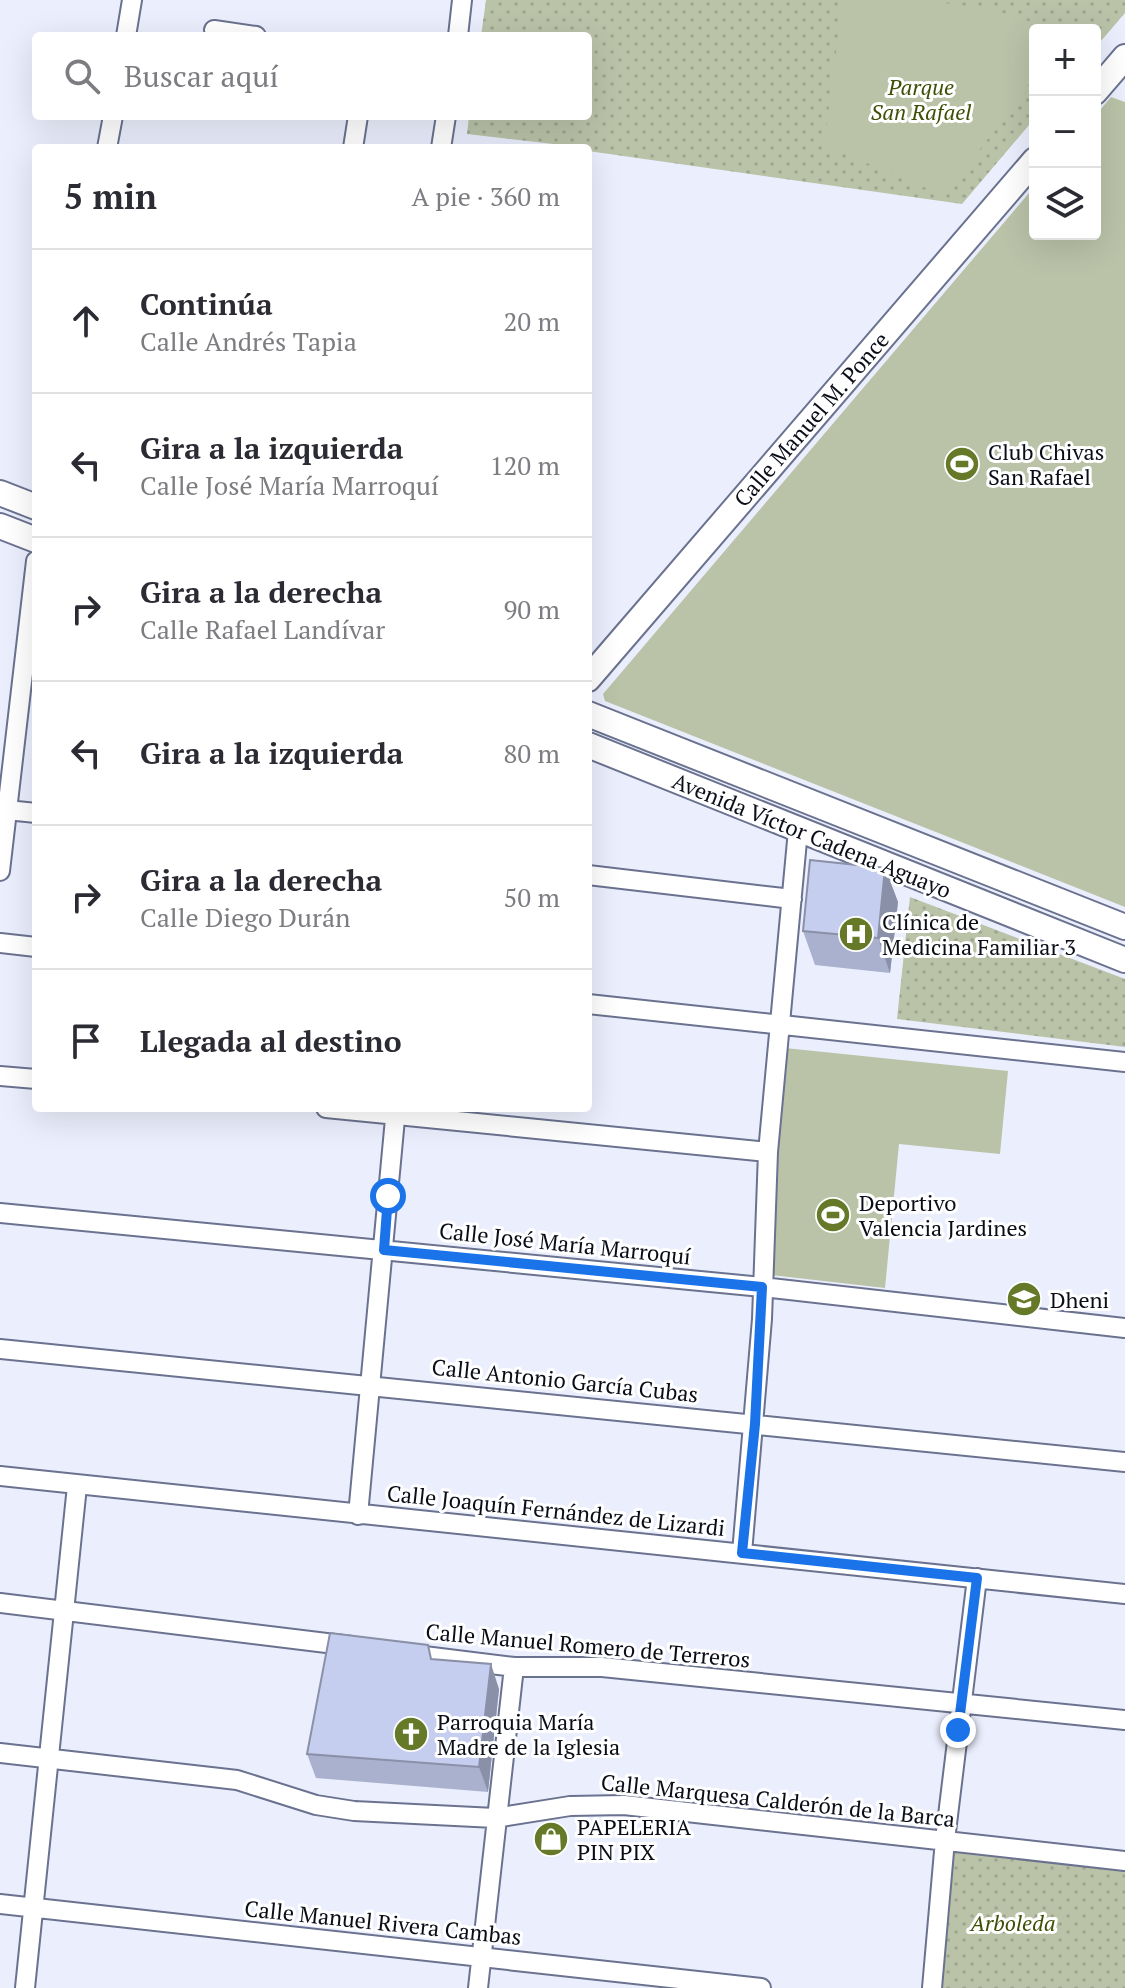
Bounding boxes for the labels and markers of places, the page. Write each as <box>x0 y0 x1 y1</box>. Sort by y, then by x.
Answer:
place label: Club Chivas San Rafael <box>988 437 1104 491</box>
sports icon: Club Chivas San Rafael <box>943 445 981 483</box>
place label: Clínica de Medicina Familiar 3 <box>882 907 1076 961</box>
hospital icon: Clínica de Medicina Familiar 3 <box>837 915 875 953</box>
place label: Deportivo Valencia Jardines <box>859 1188 1027 1242</box>
sports icon: Deportivo Valencia Jardines <box>814 1196 852 1234</box>
school or university icon: Dheni <box>1005 1280 1043 1318</box>
place label: Dheni <box>1050 1285 1109 1314</box>
place label: Parroquia María Madre de la Iglesia <box>437 1707 620 1761</box>
church icon: Parroquia María Madre de la Iglesia <box>392 1715 430 1753</box>
place label: PAPELERIA PIN PIX <box>577 1812 692 1866</box>
shop icon: PAPELERIA PIN PIX <box>532 1820 570 1858</box>

